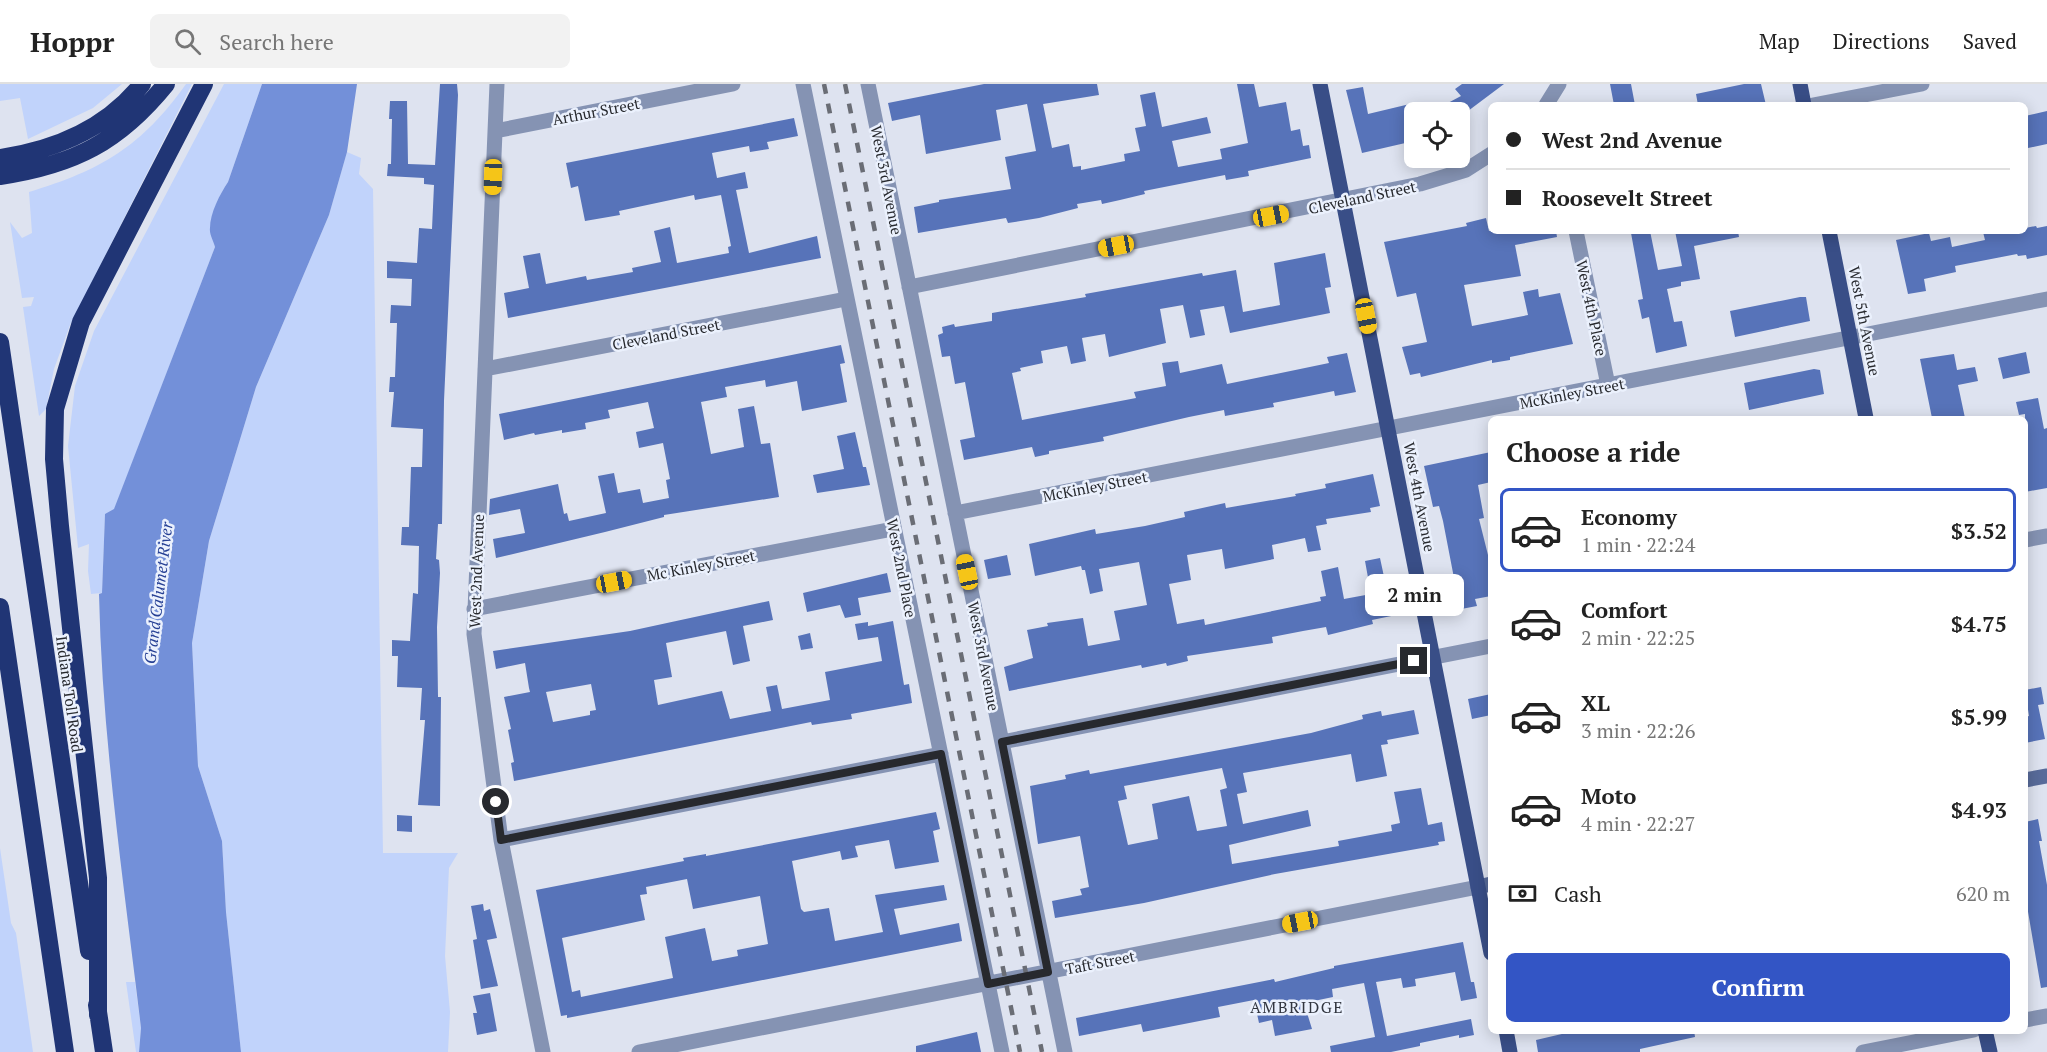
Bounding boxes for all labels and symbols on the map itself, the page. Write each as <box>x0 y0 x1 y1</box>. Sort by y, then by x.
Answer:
street label: Arthur Street <box>551 93 642 129</box>
street label: West 3rd Avenue <box>867 124 907 236</box>
car <box>483 159 503 195</box>
street label: Cleveland Street <box>1306 176 1418 218</box>
car <box>1252 204 1290 228</box>
car <box>1097 234 1135 258</box>
street label: West 4th Place <box>1572 258 1612 358</box>
street label: West 5th Avenue <box>1845 265 1885 377</box>
car <box>1354 297 1378 335</box>
street label: Cleveland Street <box>610 314 722 354</box>
street label: McKinley Street <box>1518 373 1626 413</box>
street label: West 4th Avenue <box>1400 441 1440 553</box>
street label: McKinley Street <box>1041 466 1149 506</box>
street label: West 2nd Avenue <box>464 514 488 628</box>
street label: West 2nd Place <box>883 517 921 619</box>
water label: Grand Calumet River <box>138 520 178 665</box>
street label: Mc Kinley Street <box>645 545 757 585</box>
car <box>954 553 980 591</box>
car <box>595 570 633 594</box>
callout: 2 min <box>1364 574 1464 616</box>
street label: West 3rd Avenue <box>964 600 1004 712</box>
street label: Indiana Toll Road <box>52 634 88 754</box>
route end <box>1400 647 1427 674</box>
route start <box>482 788 509 815</box>
car <box>1281 910 1319 934</box>
street label: Taft Street <box>1063 945 1137 979</box>
district label: AMBRIDGE <box>1250 996 1344 1018</box>

